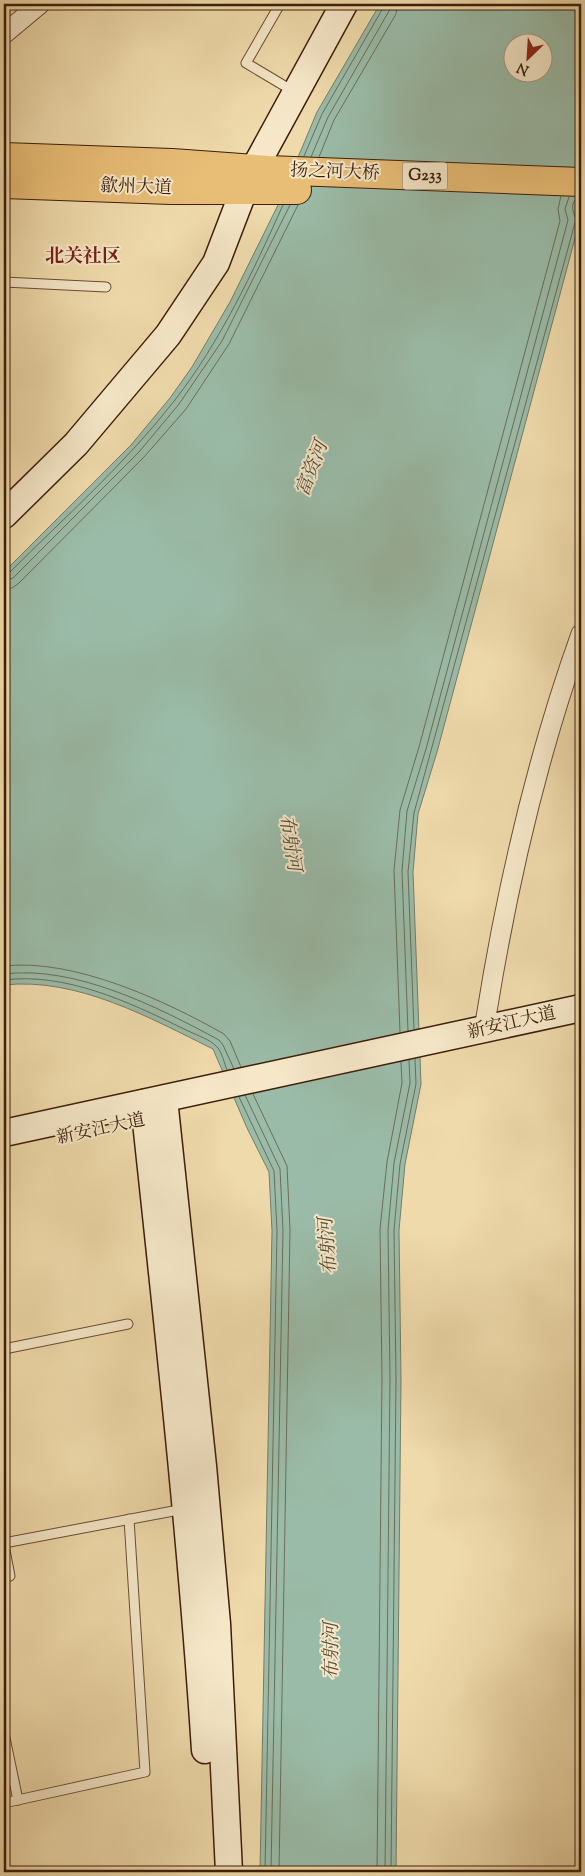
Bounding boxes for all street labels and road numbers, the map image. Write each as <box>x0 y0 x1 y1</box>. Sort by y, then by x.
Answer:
street label: 扬之河大桥 <box>290 158 380 188</box>
road number: G233 <box>402 162 448 190</box>
street label: 歙州大道 <box>100 174 172 202</box>
street label: 新安江大道 <box>465 1001 559 1047</box>
street label: 新安江大道 <box>54 1108 148 1152</box>

